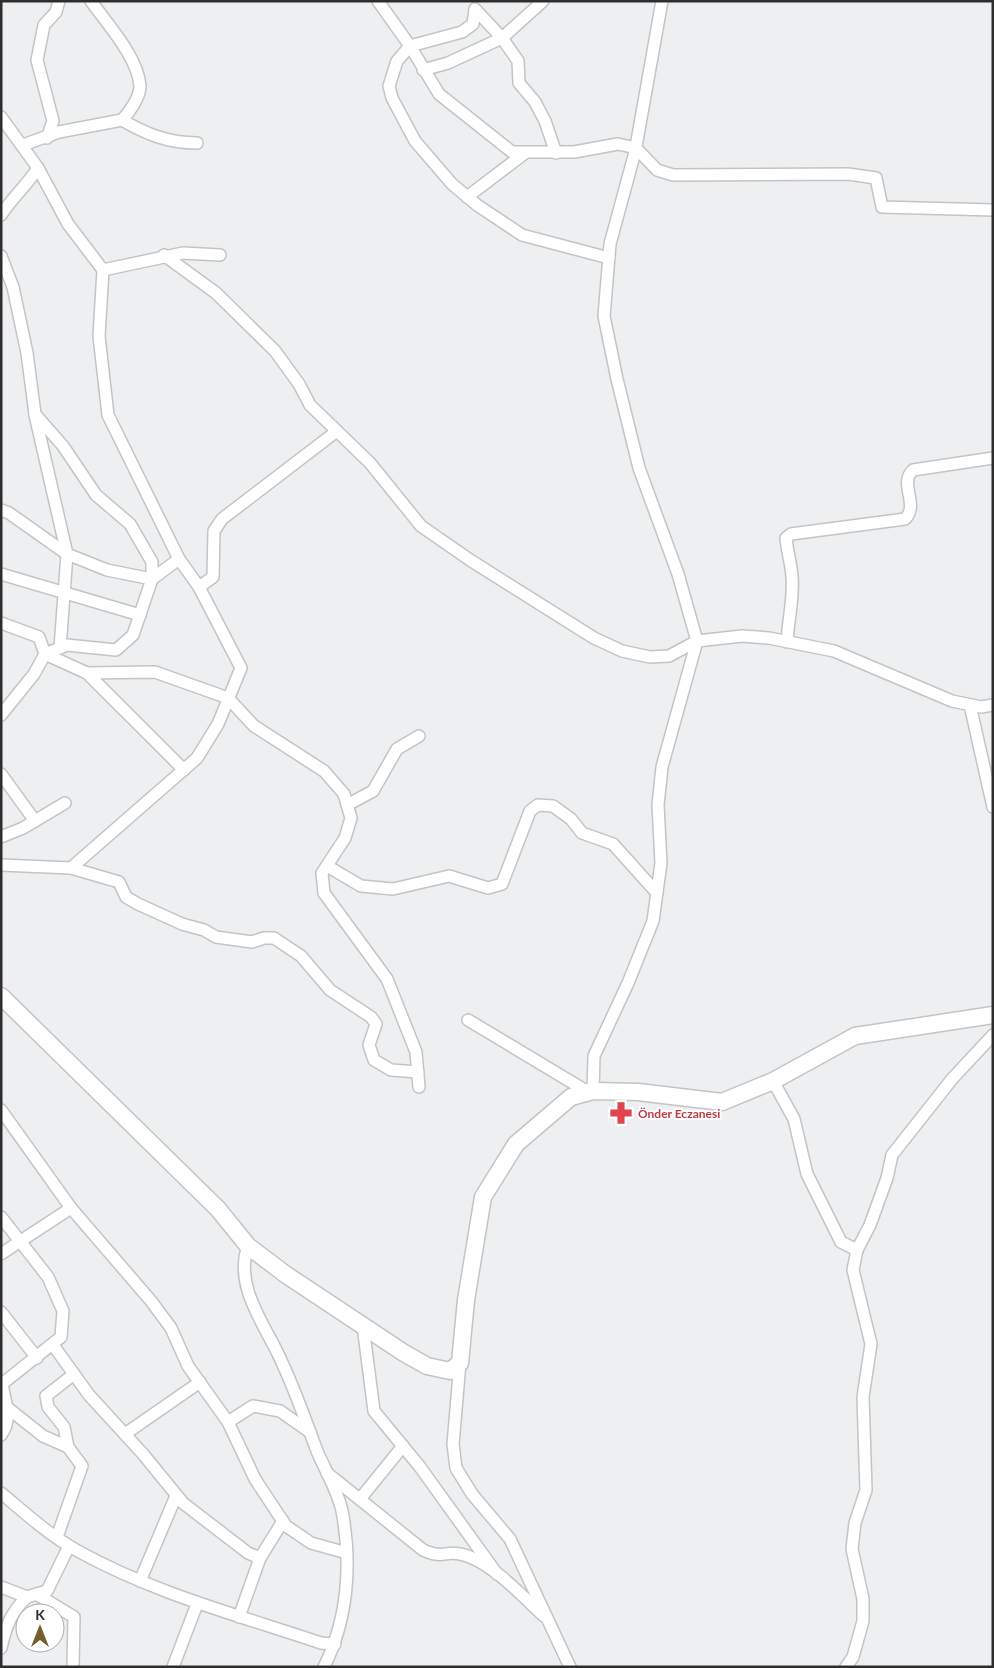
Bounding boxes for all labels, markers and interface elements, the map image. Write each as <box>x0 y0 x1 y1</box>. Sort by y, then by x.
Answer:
pharmacy icon: Önder Eczanesi <box>608 1100 634 1126</box>
place label: Önder Eczanesi <box>638 1106 720 1121</box>
north arrow <box>15 1603 65 1653</box>
text: K <box>35 1606 45 1623</box>

